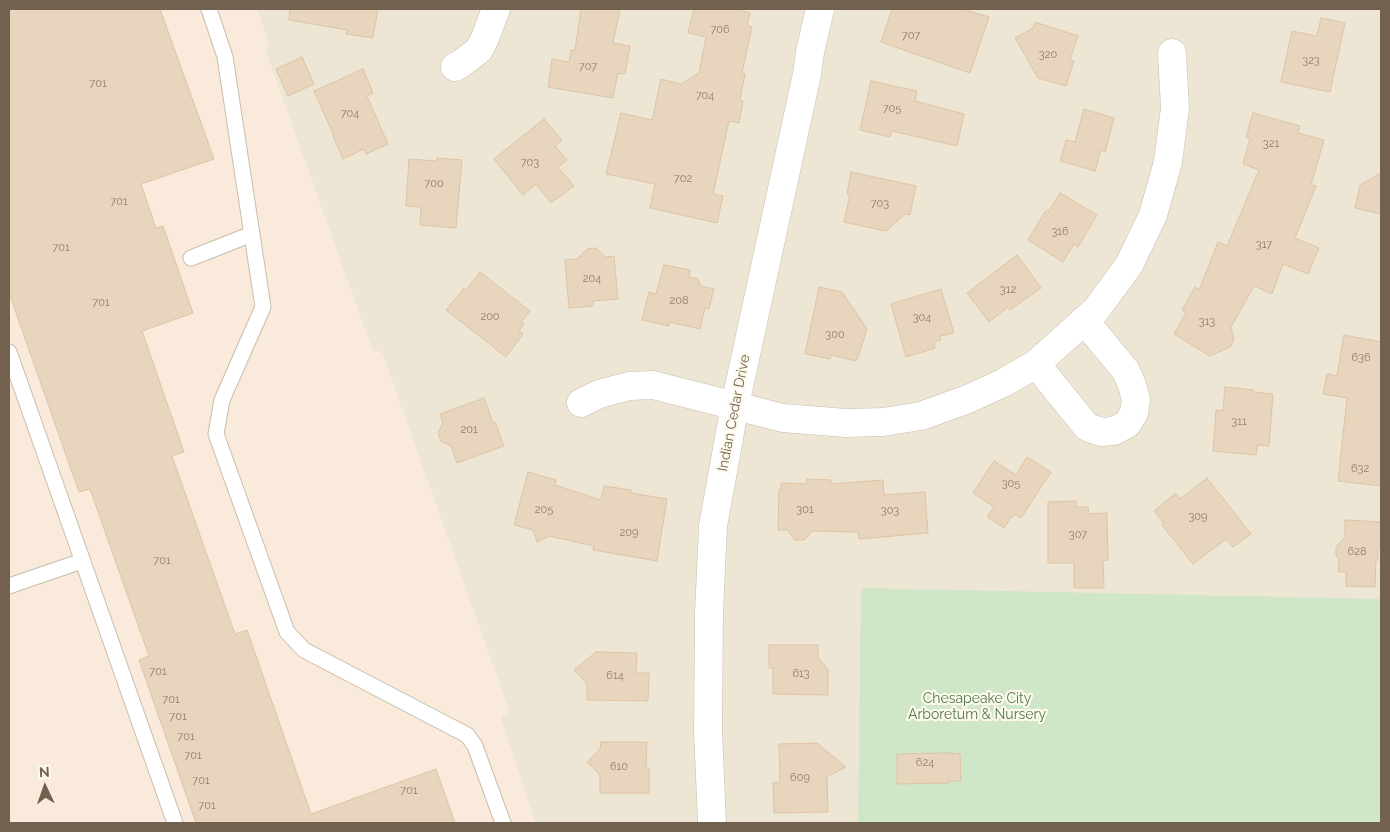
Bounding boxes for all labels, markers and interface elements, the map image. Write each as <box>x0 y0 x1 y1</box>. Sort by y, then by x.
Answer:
house number: 706 <box>710 23 730 37</box>
house number: 707 <box>902 29 920 43</box>
house number: 320 <box>1039 48 1057 62</box>
house number: 323 <box>1302 54 1320 68</box>
house number: 707 <box>579 60 597 74</box>
house number: 701 <box>89 77 107 91</box>
house number: 704 <box>696 89 714 103</box>
house number: 705 <box>883 102 901 116</box>
house number: 704 <box>341 107 359 121</box>
house number: 321 <box>1263 137 1279 151</box>
house number: 703 <box>521 156 539 170</box>
house number: 702 <box>674 172 692 186</box>
house number: 700 <box>424 177 444 191</box>
house number: 701 <box>110 195 128 209</box>
house number: 703 <box>871 197 889 211</box>
house number: 316 <box>1051 225 1069 239</box>
house number: 317 <box>1256 238 1272 252</box>
house number: 701 <box>52 241 70 255</box>
house number: 204 <box>583 272 601 286</box>
house number: 312 <box>1000 283 1016 297</box>
house number: 208 <box>670 294 688 308</box>
house number: 701 <box>92 296 110 310</box>
house number: 200 <box>480 310 500 324</box>
house number: 304 <box>913 311 931 325</box>
house number: 313 <box>1199 315 1215 329</box>
house number: 300 <box>825 328 845 342</box>
house number: 636 <box>1351 351 1371 365</box>
street label: Indian Cedar Drive <box>714 353 754 473</box>
house number: 311 <box>1231 415 1247 429</box>
house number: 201 <box>460 423 478 437</box>
house number: 632 <box>1351 462 1369 476</box>
house number: 305 <box>1002 477 1020 491</box>
house number: 205 <box>535 503 553 517</box>
house number: 301 <box>796 503 814 517</box>
house number: 303 <box>881 504 899 518</box>
house number: 309 <box>1188 510 1208 524</box>
house number: 209 <box>620 526 638 540</box>
house number: 307 <box>1069 528 1087 542</box>
house number: 628 <box>1348 545 1366 559</box>
house number: 701 <box>153 554 171 568</box>
house number: 701 <box>149 665 167 679</box>
house number: 613 <box>792 667 810 681</box>
house number: 614 <box>606 669 624 683</box>
park label: Chesapeake City Arboretum & Nursery <box>908 691 1046 724</box>
house number: 701 <box>162 693 180 707</box>
house number: 701 <box>169 710 187 724</box>
house number: 701 <box>177 730 195 744</box>
house number: 701 <box>184 749 202 763</box>
house number: 624 <box>916 756 934 770</box>
house number: 610 <box>610 760 628 774</box>
north arrow <box>20 762 70 812</box>
text: N <box>38 764 50 780</box>
house number: 609 <box>790 771 810 785</box>
house number: 701 <box>192 774 210 788</box>
house number: 701 <box>400 784 418 798</box>
house number: 701 <box>198 799 216 813</box>

